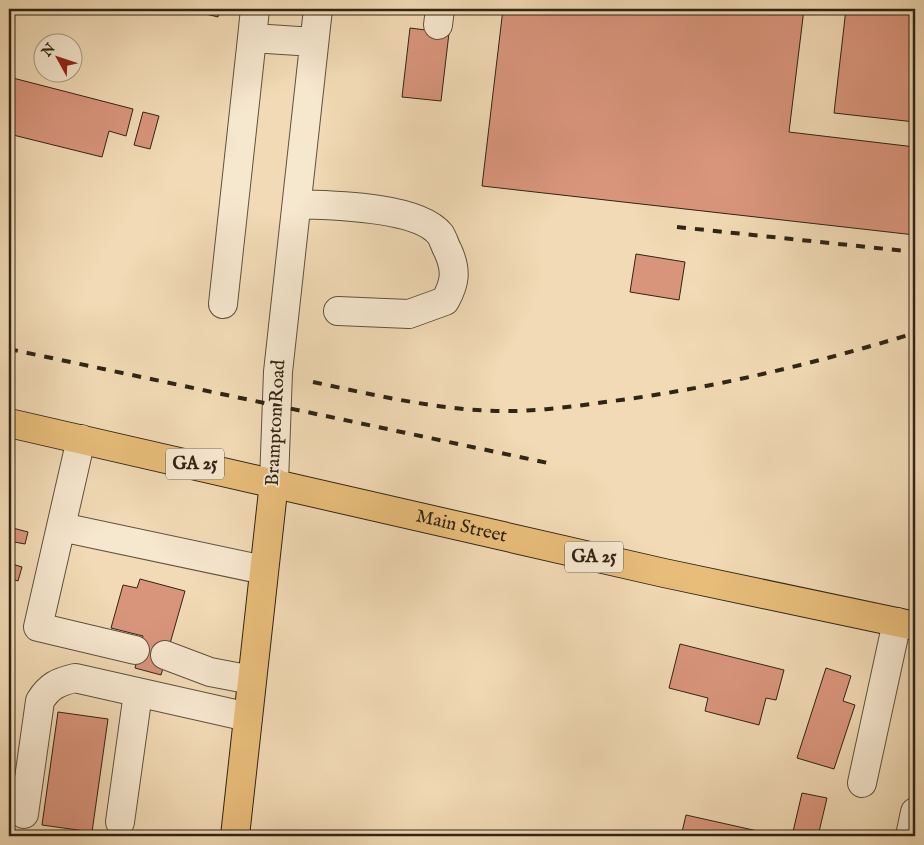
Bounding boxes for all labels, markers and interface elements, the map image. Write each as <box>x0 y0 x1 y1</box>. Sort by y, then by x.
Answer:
north arrow <box>32 32 82 82</box>
text: N <box>37 40 60 61</box>
street label: Brampton Road <box>261 358 291 487</box>
road number: GA 25 <box>166 448 224 479</box>
street label: Main Street <box>413 505 510 549</box>
road number: GA 25 <box>565 542 623 572</box>

